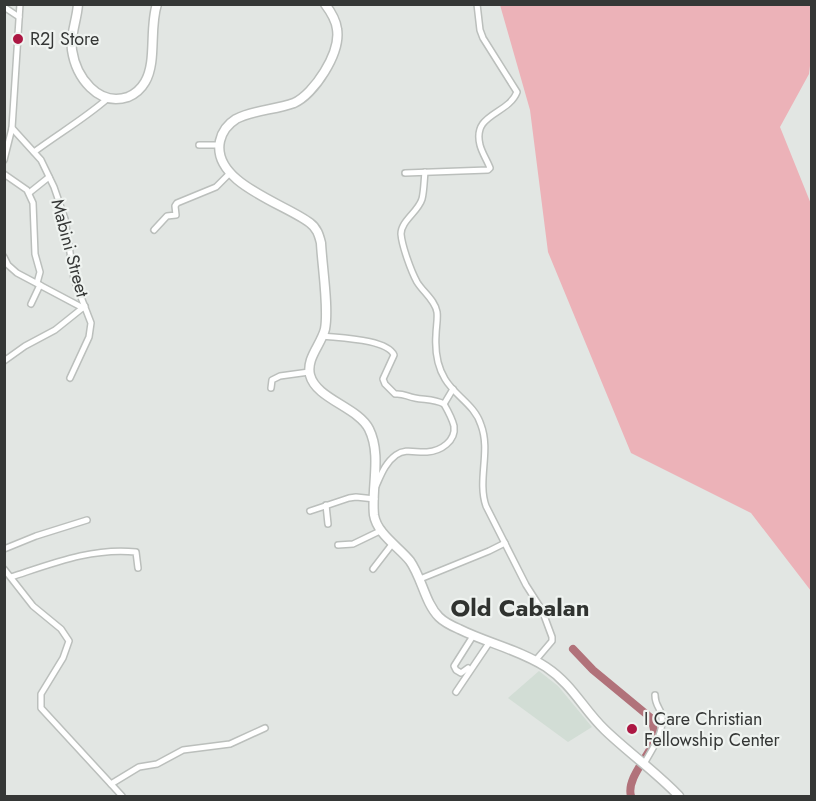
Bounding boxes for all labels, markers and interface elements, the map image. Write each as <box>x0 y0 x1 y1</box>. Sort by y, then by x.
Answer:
place label: R2J Store <box>30 26 99 52</box>
marker: R2J Store <box>11 32 25 46</box>
street label: Mabini Street <box>44 196 96 301</box>
district label: Old Cabalan <box>451 590 589 625</box>
place label: I Care Christian Fellowship Center <box>644 706 780 753</box>
marker: I Care Christian Fellowship Center <box>625 722 639 736</box>

